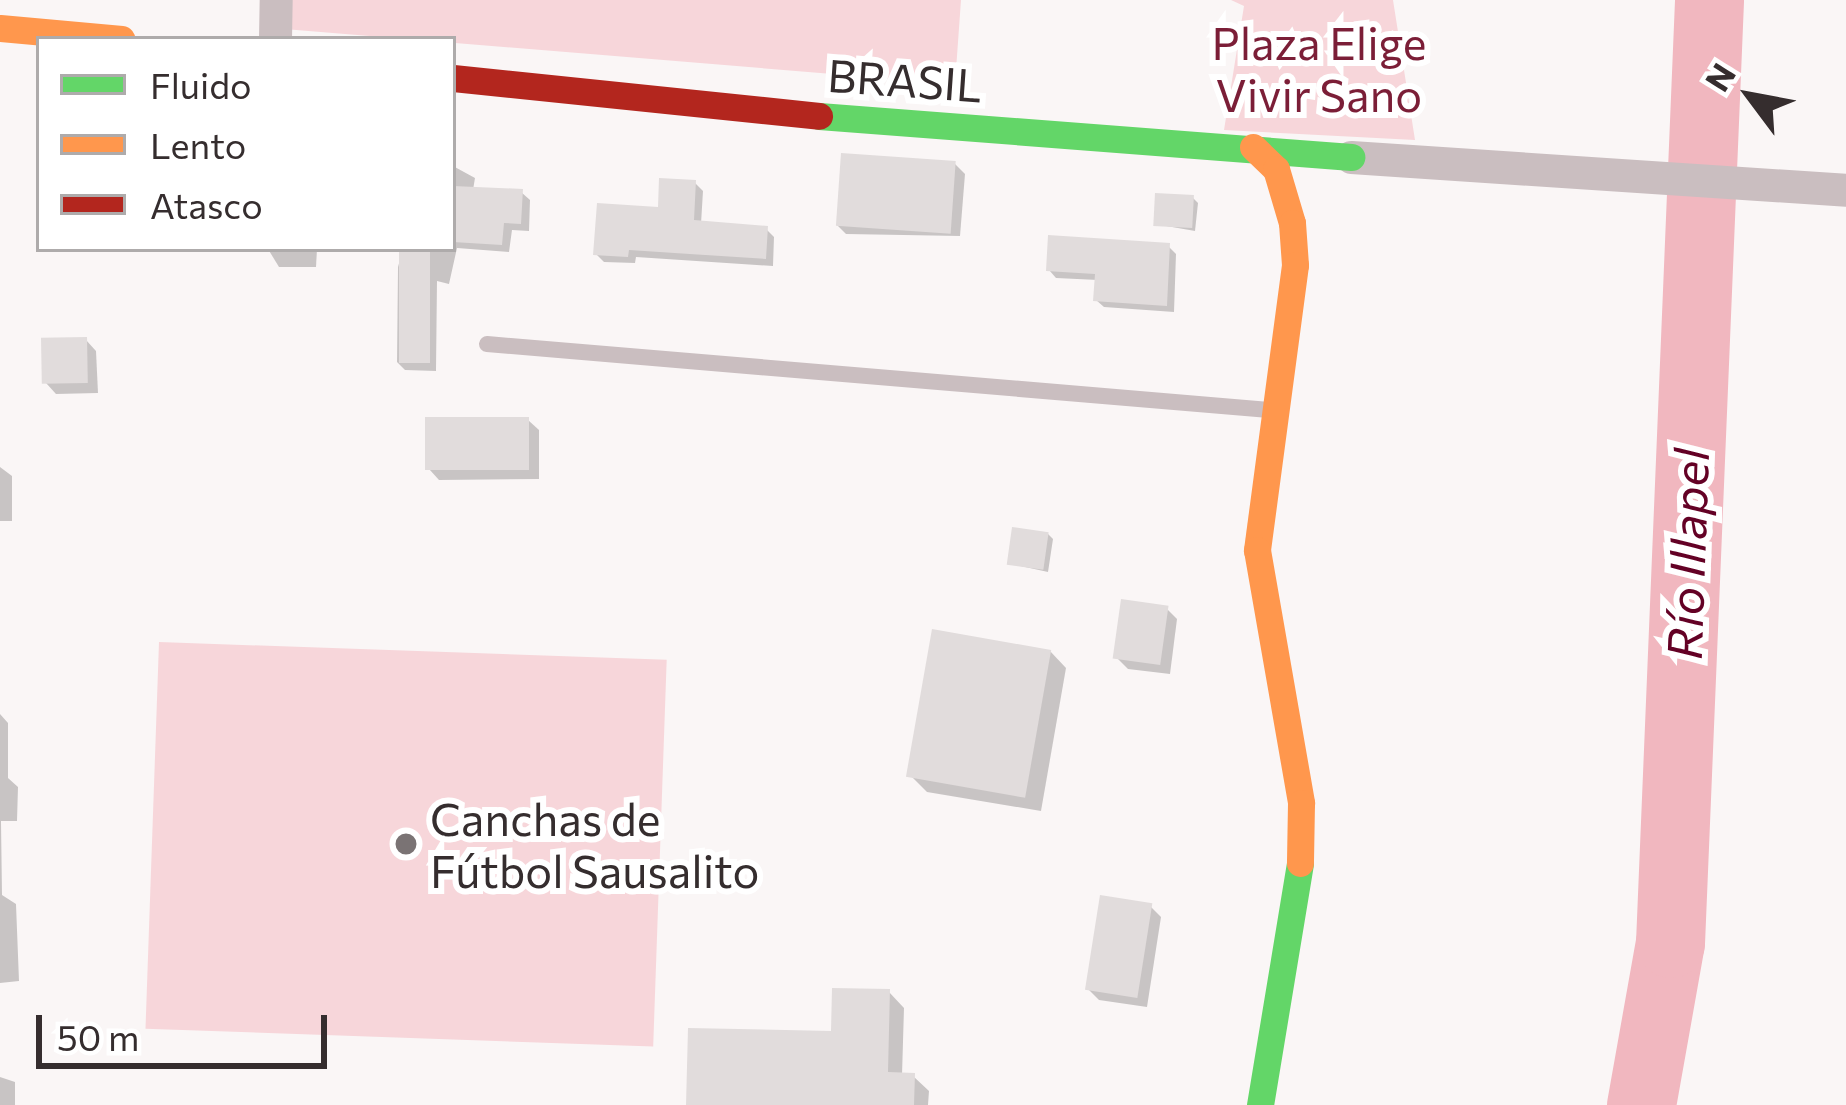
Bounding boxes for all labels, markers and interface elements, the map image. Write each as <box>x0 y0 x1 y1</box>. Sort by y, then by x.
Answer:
park label: Plaza Elige Vivir Sano <box>1211 15 1427 121</box>
legend <box>36 36 456 252</box>
north arrow <box>1690 36 1810 156</box>
street label: BRASIL <box>826 47 984 111</box>
text: N <box>1695 55 1743 98</box>
text: Fluido <box>150 62 251 106</box>
text: Lento <box>150 122 246 166</box>
text: Atasco <box>150 182 263 226</box>
water label: Río Illapel <box>1654 447 1718 661</box>
place label: Canchas de Fútbol Sausalito <box>430 791 759 897</box>
marker: Canchas de Fútbol Sausalito <box>393 831 419 857</box>
scale bar <box>42 991 333 1065</box>
text: 50 m <box>57 1014 139 1058</box>

